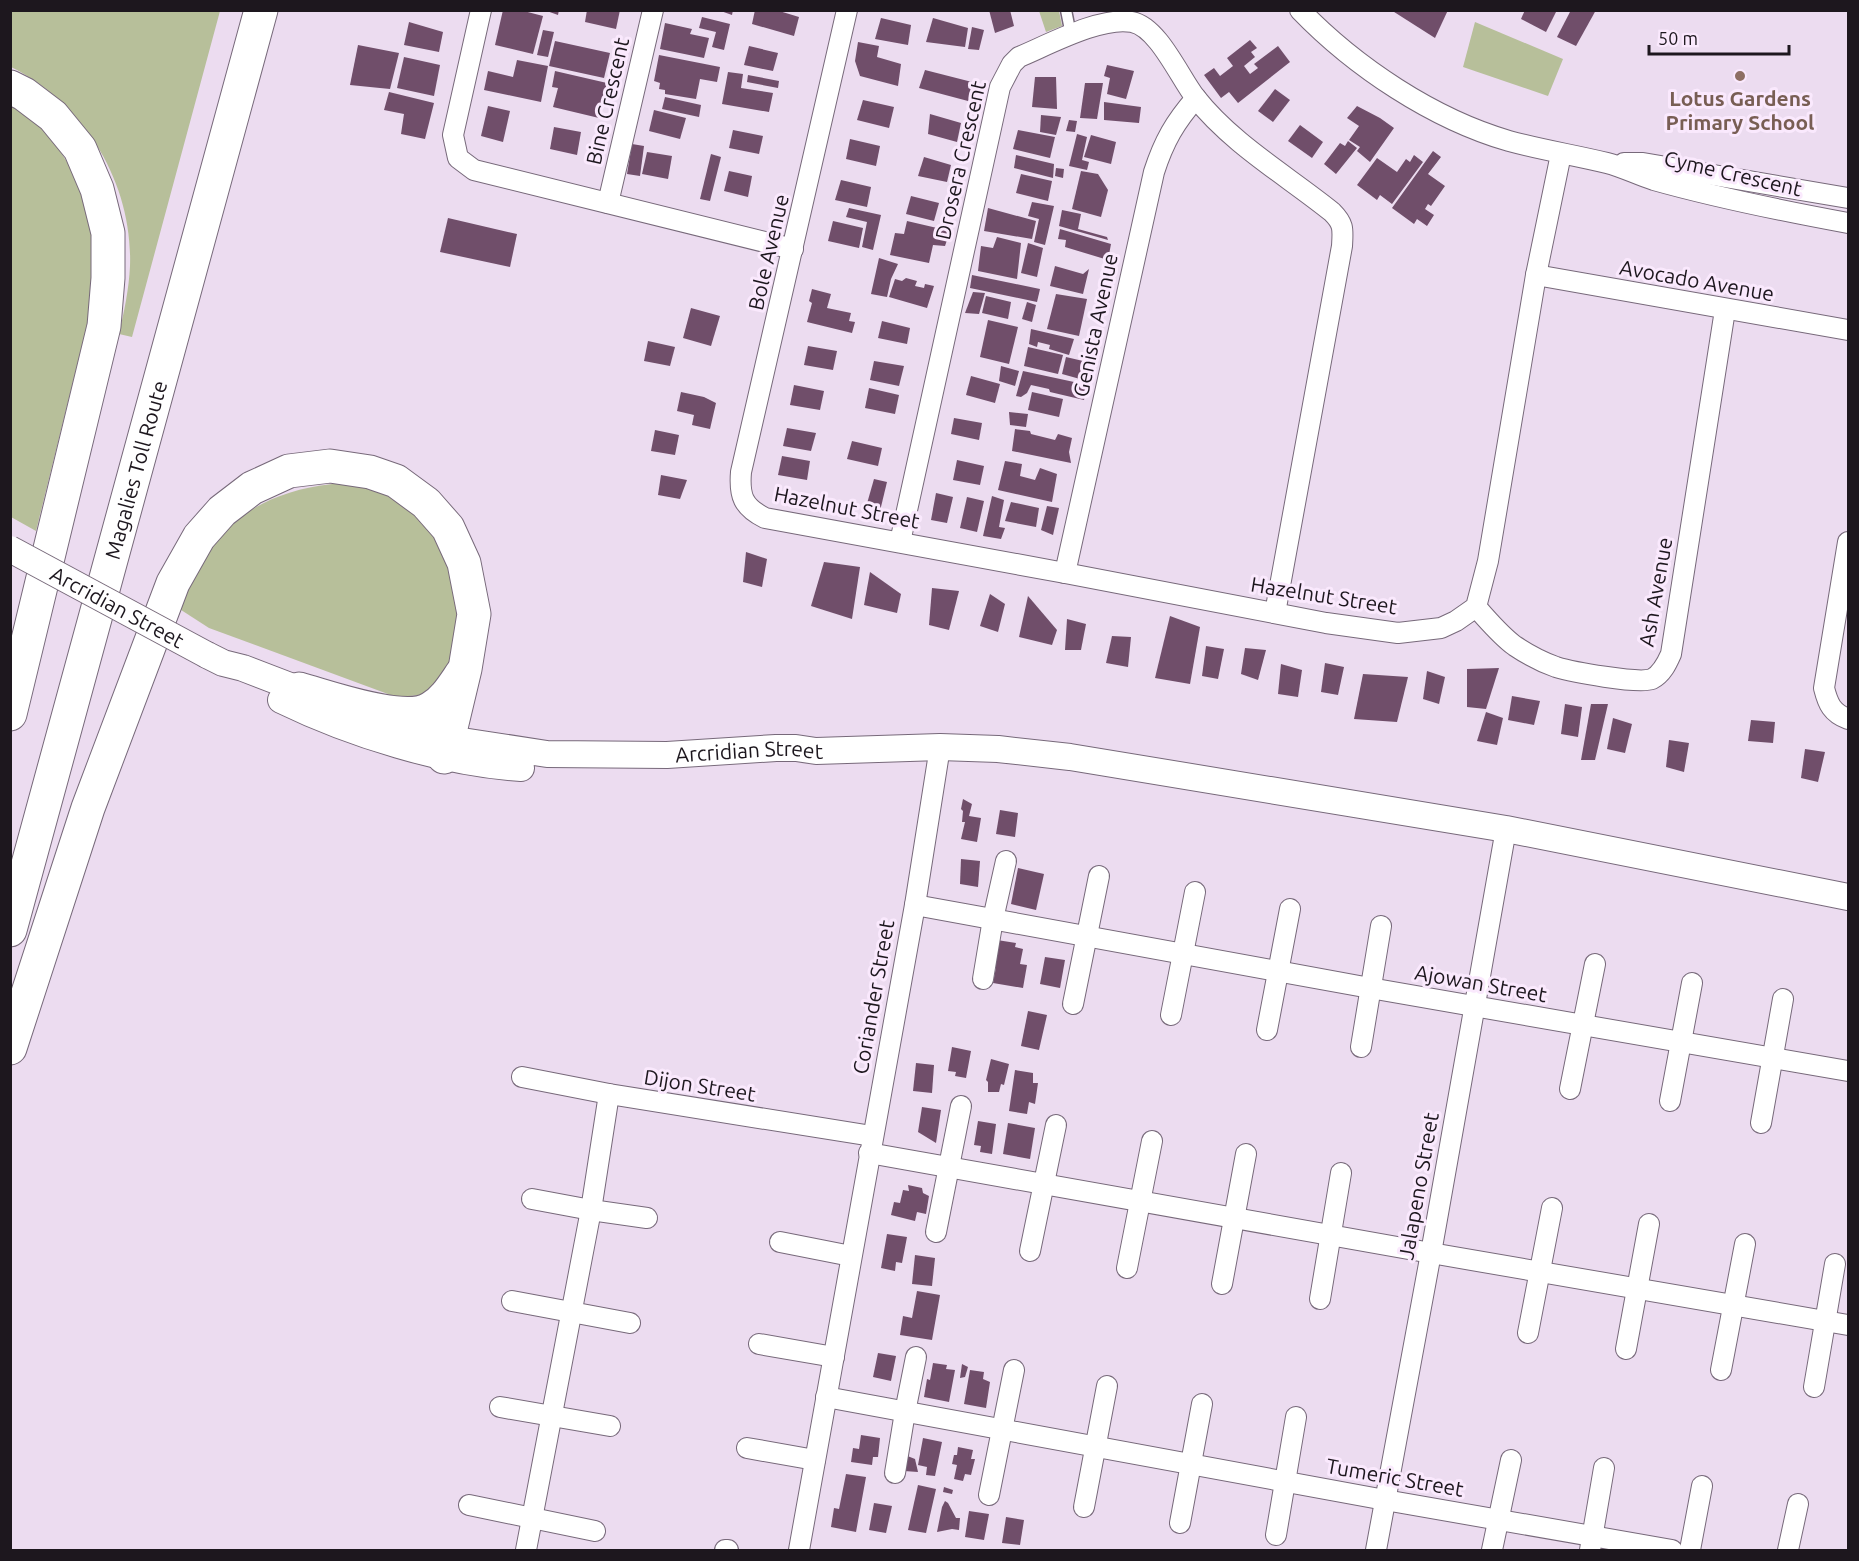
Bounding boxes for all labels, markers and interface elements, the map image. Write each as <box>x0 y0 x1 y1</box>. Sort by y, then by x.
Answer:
scale bar <box>1649 18 1788 56</box>
text: 50 m <box>1658 28 1698 48</box>
street label: Bine Crescent <box>581 35 633 167</box>
marker: Lotus Gardens Primary School <box>1733 69 1747 83</box>
street label: Drosera Crescent <box>930 78 990 242</box>
place label: Lotus Gardens Primary School <box>1666 86 1814 134</box>
street label: Cyme Crescent <box>1662 145 1804 201</box>
street label: Bole Avenue <box>743 192 793 312</box>
street label: Genista Avenue <box>1068 251 1122 399</box>
street label: Avocado Avenue <box>1618 255 1776 305</box>
street label: Magalies Toll Route <box>100 378 171 562</box>
street label: Hazelnut Street <box>772 481 922 533</box>
street label: Ash Avenue <box>1634 535 1676 649</box>
street label: Arcridian Street <box>47 561 188 652</box>
street label: Hazelnut Street <box>1249 572 1399 618</box>
street label: Arcridian Street <box>674 736 823 766</box>
street label: Coriander Street <box>848 918 898 1076</box>
street label: Ajowan Street <box>1413 960 1549 1006</box>
street label: Dijon Street <box>642 1064 758 1106</box>
street label: Jalapeno Street <box>1393 1111 1443 1261</box>
street label: Tumeric Street <box>1324 1453 1466 1501</box>

